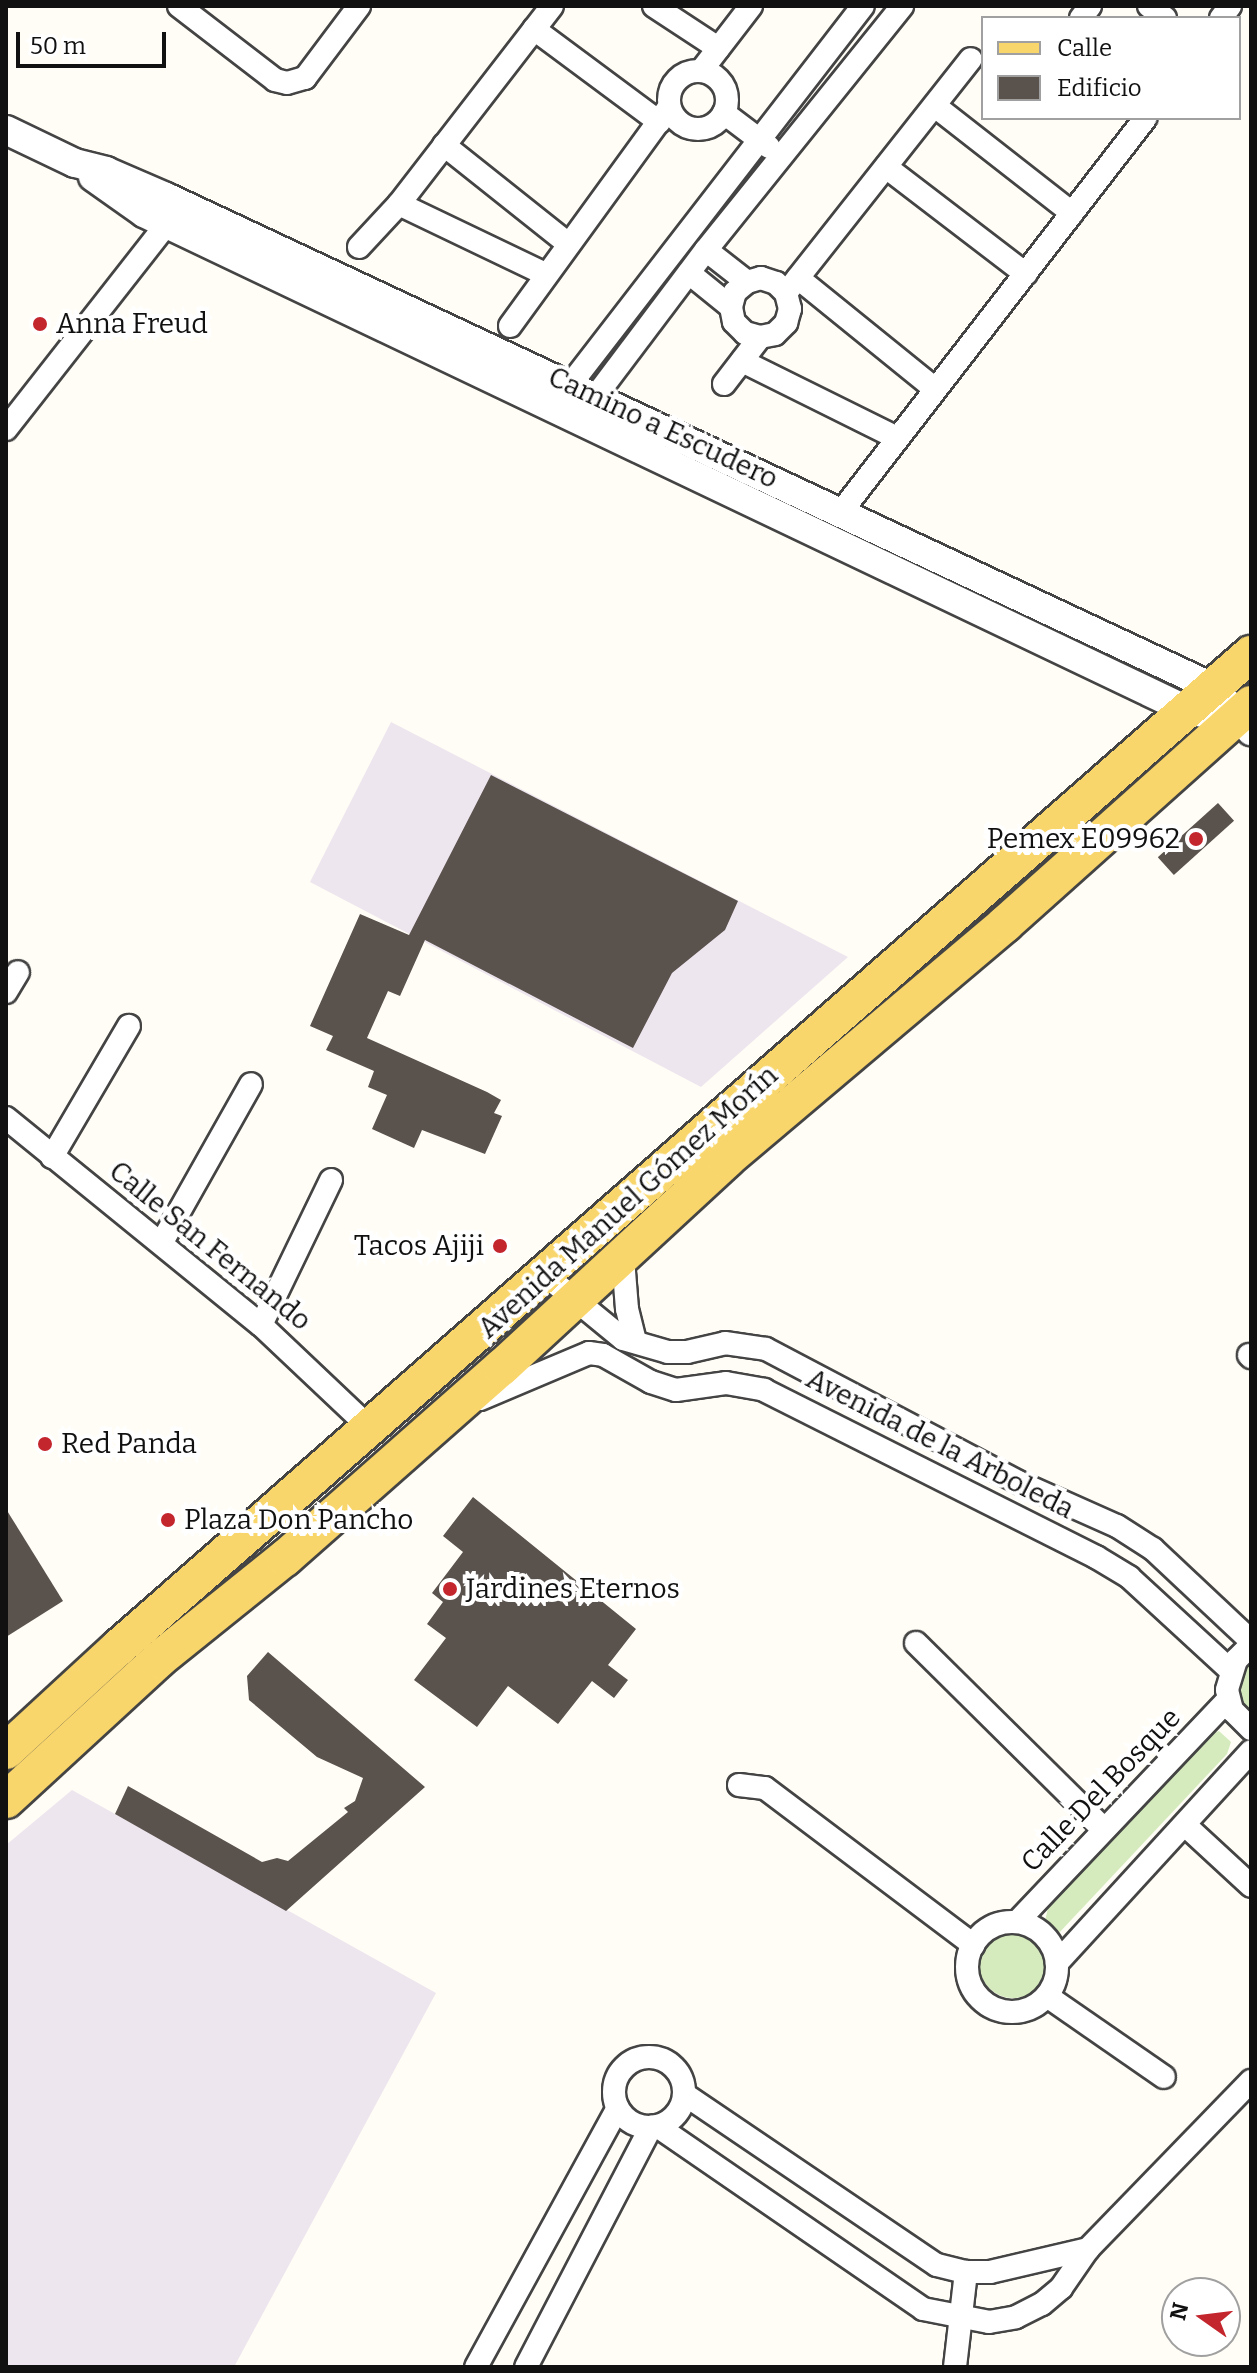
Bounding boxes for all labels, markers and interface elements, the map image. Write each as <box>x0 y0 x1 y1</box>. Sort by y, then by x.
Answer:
scale bar <box>20 16 170 66</box>
legend <box>981 16 1241 120</box>
text: 50 m <box>30 32 86 60</box>
text: Calle <box>1057 34 1112 62</box>
text: Edificio <box>1057 74 1142 102</box>
place label: Anna Freud <box>56 307 208 341</box>
marker: Anna Freud <box>31 315 49 333</box>
street label: Camino a Escudero <box>543 360 783 496</box>
place label: Pemex E09962 <box>987 822 1180 856</box>
marker: Pemex E09962 <box>1187 830 1205 848</box>
street label: Avenida Manuel Gómez Morín <box>471 1059 785 1345</box>
street label: Calle San Fernando <box>102 1154 318 1338</box>
place label: Tacos Ajiji <box>354 1229 484 1263</box>
marker: Tacos Ajiji <box>491 1237 509 1255</box>
street label: Avenida de la Arboleda <box>801 1362 1079 1526</box>
place label: Red Panda <box>61 1427 197 1461</box>
marker: Red Panda <box>36 1435 54 1453</box>
place label: Plaza Don Pancho <box>184 1503 413 1537</box>
marker: Plaza Don Pancho <box>159 1511 177 1529</box>
place label: Jardines Eternos <box>466 1572 680 1606</box>
marker: Jardines Eternos <box>441 1580 459 1598</box>
street label: Calle Del Bosque <box>1014 1701 1188 1879</box>
north arrow <box>1161 2277 1241 2357</box>
text: N <box>1164 2300 1194 2323</box>

